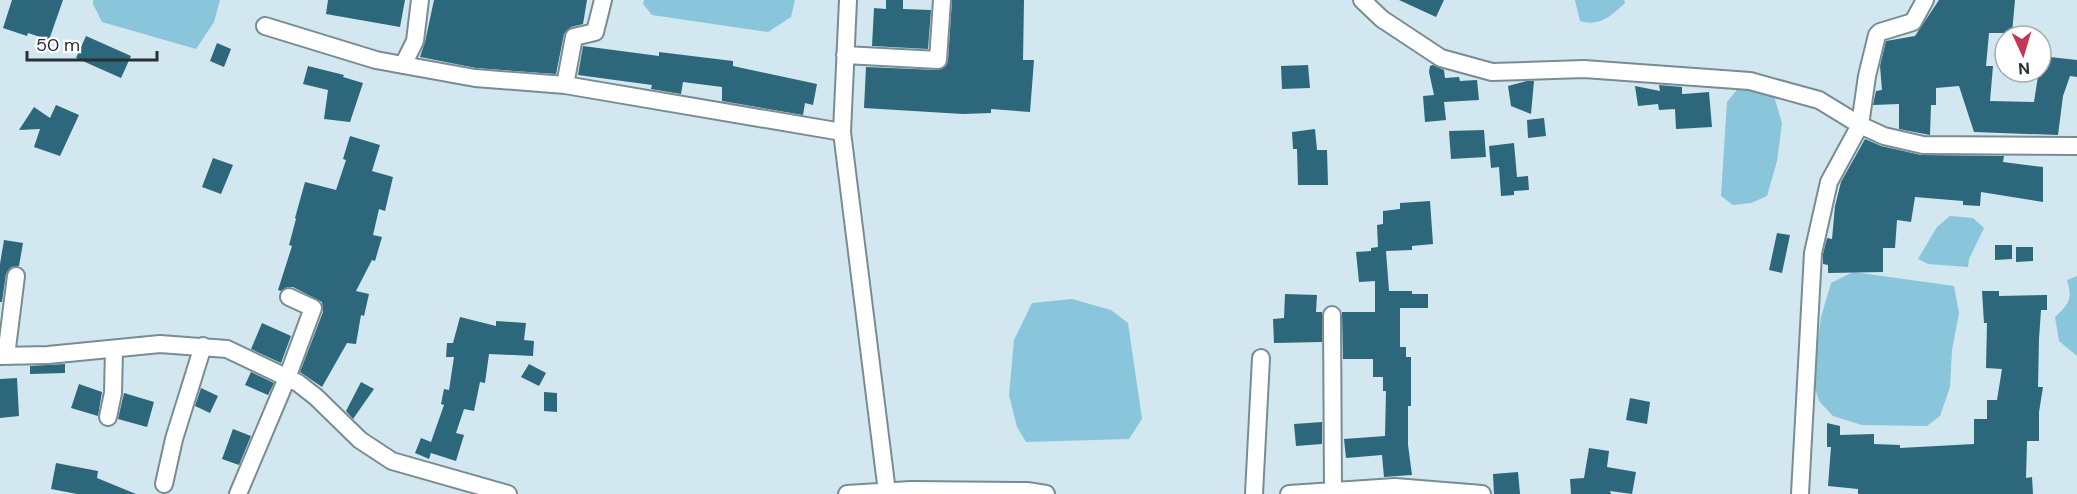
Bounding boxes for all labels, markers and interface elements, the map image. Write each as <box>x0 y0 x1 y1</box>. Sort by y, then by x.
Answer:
scale bar <box>27 24 158 62</box>
north arrow <box>1993 24 2053 84</box>
text: 50 m <box>36 33 80 57</box>
text: N <box>2017 58 2031 79</box>

